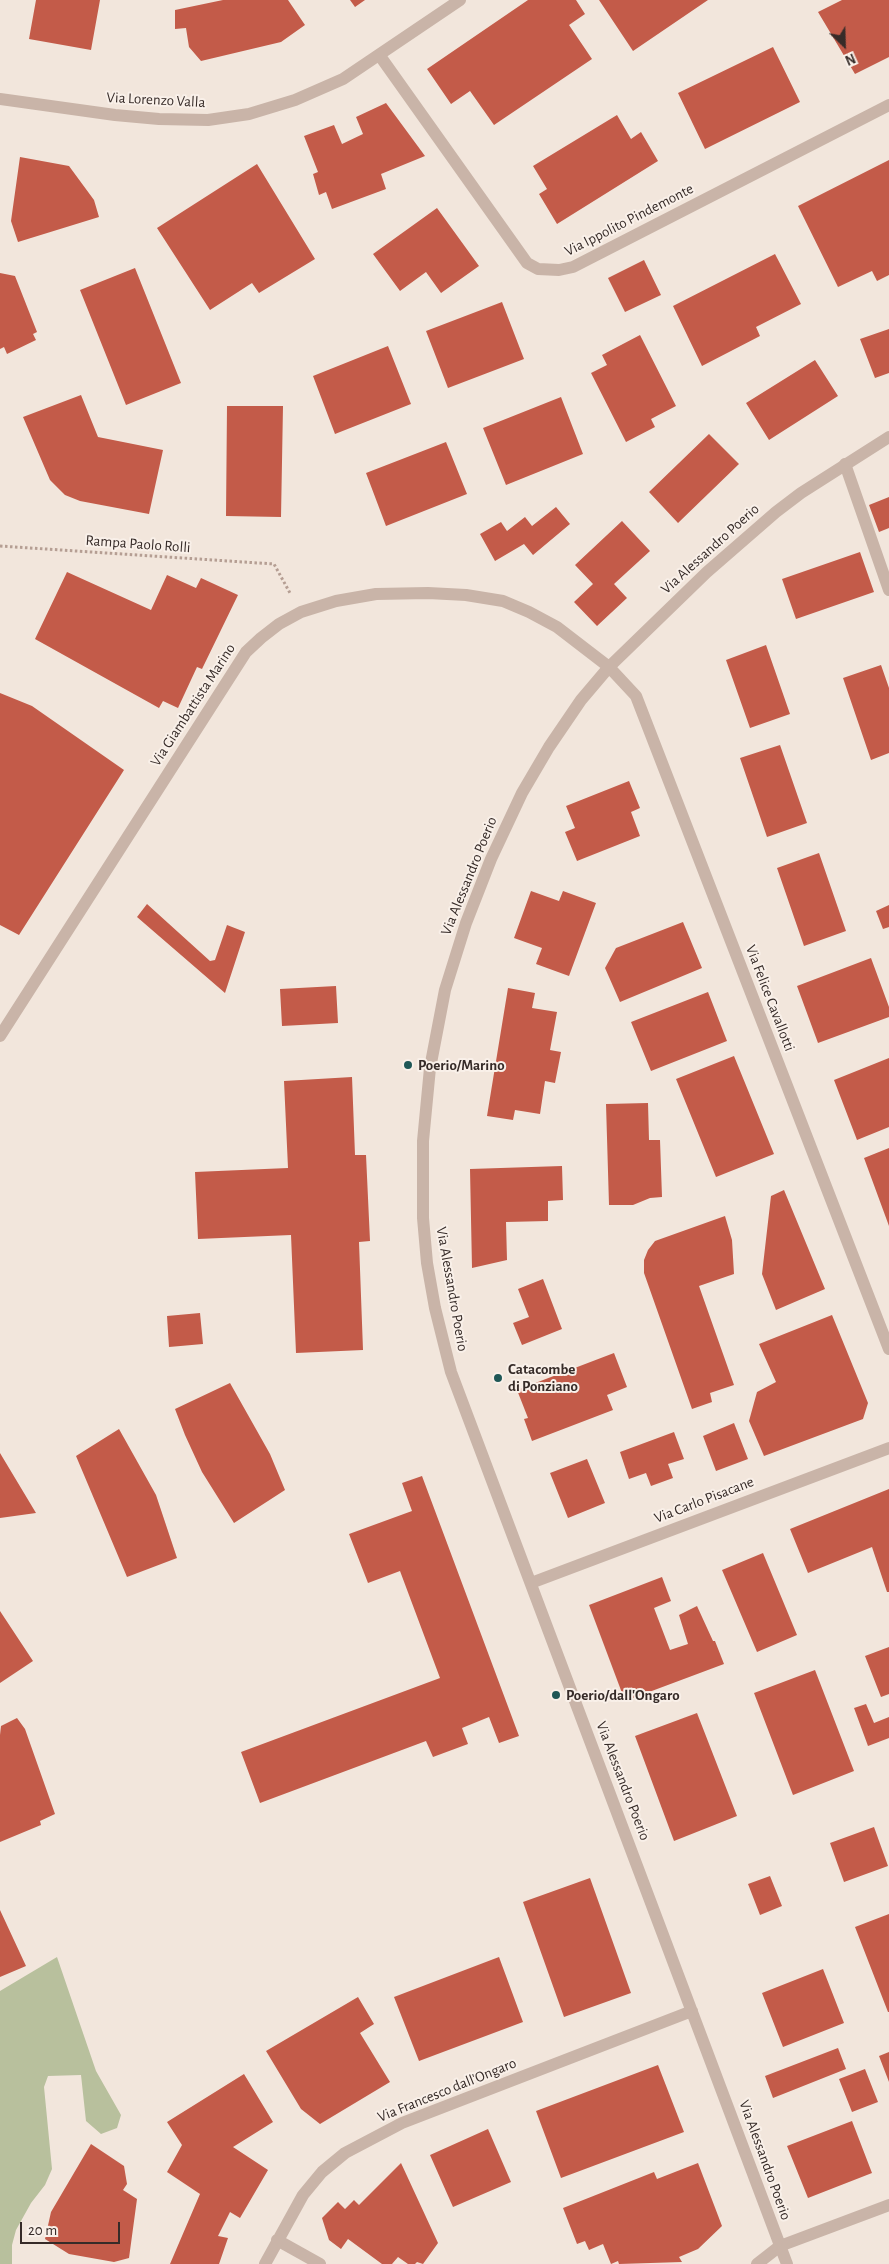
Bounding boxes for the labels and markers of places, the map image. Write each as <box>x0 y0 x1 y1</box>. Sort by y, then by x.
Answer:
place label: Poerio/Marino <box>418 1056 505 1074</box>
marker: Poerio/Marino <box>402 1059 414 1071</box>
place label: Catacombe di Ponziano <box>508 1360 578 1395</box>
marker: Catacombe di Ponziano <box>492 1372 504 1384</box>
place label: Poerio/dall'Ongaro <box>566 1686 680 1704</box>
marker: Poerio/dall'Ongaro <box>550 1689 562 1701</box>

